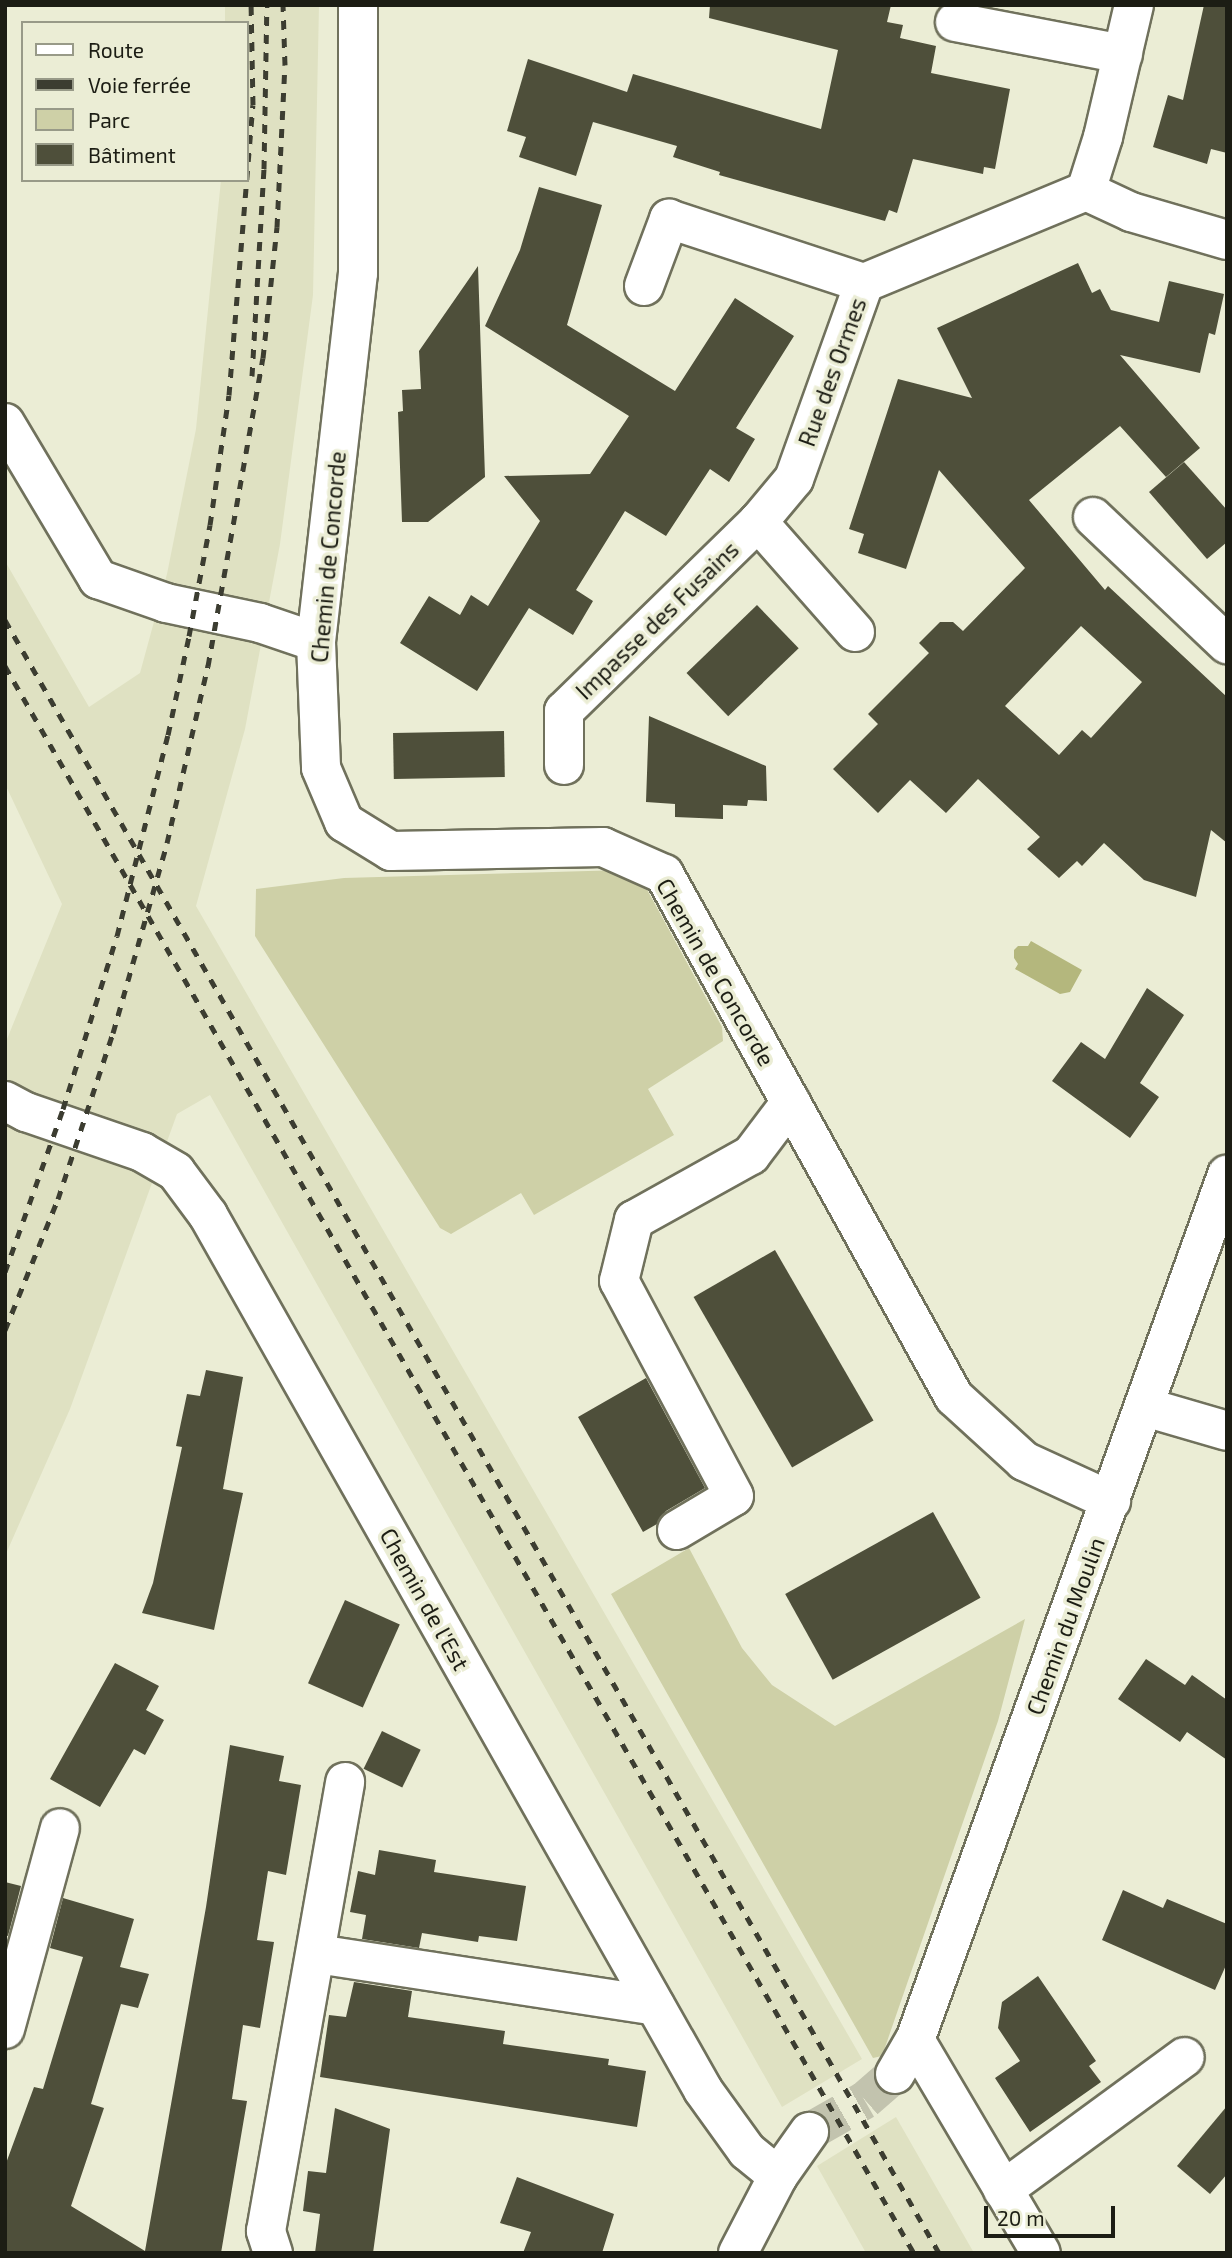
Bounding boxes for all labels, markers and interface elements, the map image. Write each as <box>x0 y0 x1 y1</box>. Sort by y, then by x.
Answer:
legend <box>21 21 248 182</box>
text: Route <box>88 37 144 62</box>
text: Voie ferrée <box>88 72 191 97</box>
text: Parc <box>88 107 130 132</box>
text: Bâtiment <box>88 142 176 167</box>
street label: Rue des Ormes <box>792 294 872 450</box>
street label: Chemin de Concorde <box>305 450 351 664</box>
street label: Impasse des Fusains <box>570 535 744 705</box>
street label: Chemin de Concorde <box>651 873 781 1071</box>
street label: Chemin de l'Est <box>375 1523 475 1675</box>
street label: Chemin du Moulin <box>1020 1533 1110 1719</box>
scale bar <box>987 2192 1118 2236</box>
text: 20 m <box>997 2205 1045 2230</box>

